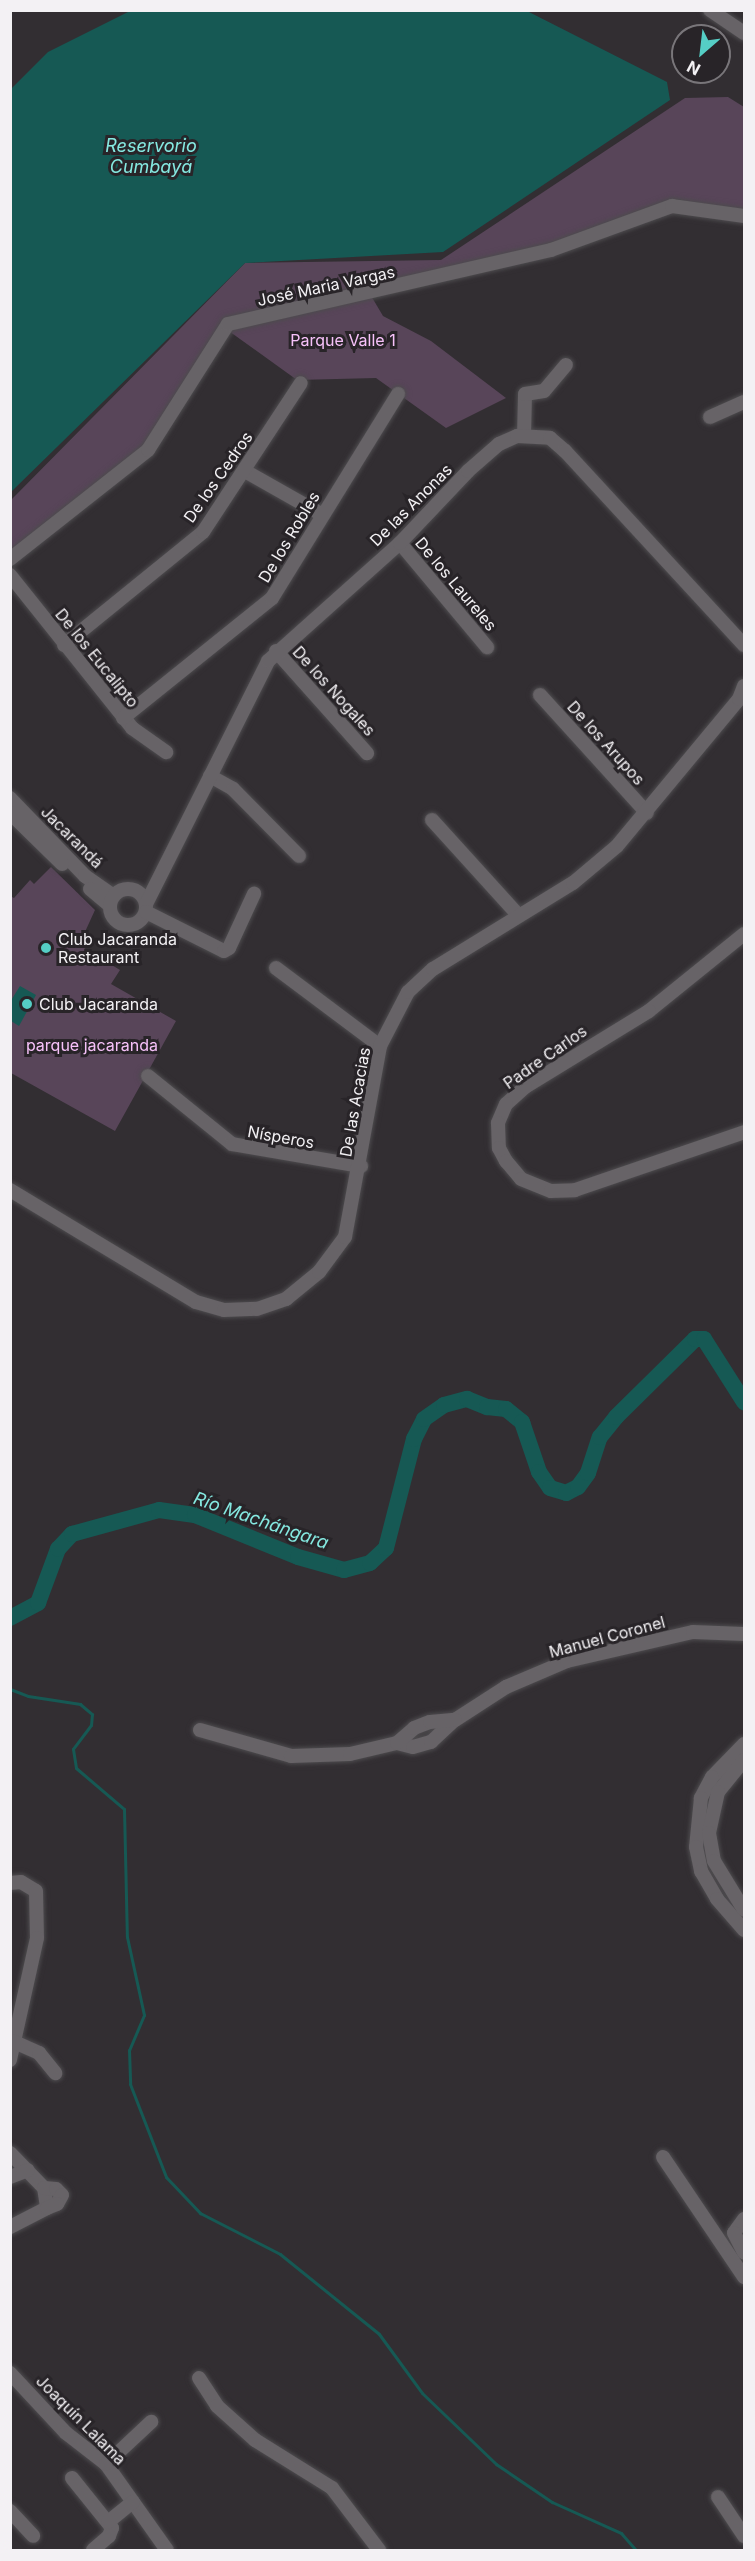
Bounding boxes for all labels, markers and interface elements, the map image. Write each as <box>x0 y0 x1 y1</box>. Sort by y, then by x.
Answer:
north arrow <box>671 24 731 84</box>
text: N <box>683 56 704 80</box>
water label: Reservorio Cumbayá <box>105 136 197 178</box>
street label: José Maria Vargas <box>255 262 397 310</box>
park label: Parque Valle 1 <box>290 330 396 350</box>
street label: De los Cedros <box>180 428 256 526</box>
street label: De las Anonas <box>366 460 456 550</box>
street label: De los Robles <box>254 488 324 586</box>
street label: De los Laureles <box>411 533 501 635</box>
street label: De los Eucalipto <box>51 605 143 711</box>
street label: De los Nogales <box>289 642 379 740</box>
street label: De los Arupos <box>563 697 649 789</box>
street label: Jacarandá <box>37 802 107 872</box>
place label: Club Jacaranda Restaurant <box>58 929 177 967</box>
marker: Club Jacaranda Restaurant <box>39 941 53 955</box>
place label: Club Jacaranda <box>39 994 158 1014</box>
marker: Club Jacaranda <box>20 997 34 1011</box>
street label: Padre Carlos <box>500 1021 590 1093</box>
park label: parque jacaranda <box>26 1035 158 1055</box>
street label: De las Acacias <box>336 1046 374 1158</box>
street label: Nísperos <box>246 1122 316 1152</box>
water label: Río Machángara <box>191 1488 331 1554</box>
street label: Manuel Coronel <box>547 1612 667 1662</box>
street label: Joaquín Lalama <box>32 2371 130 2469</box>

